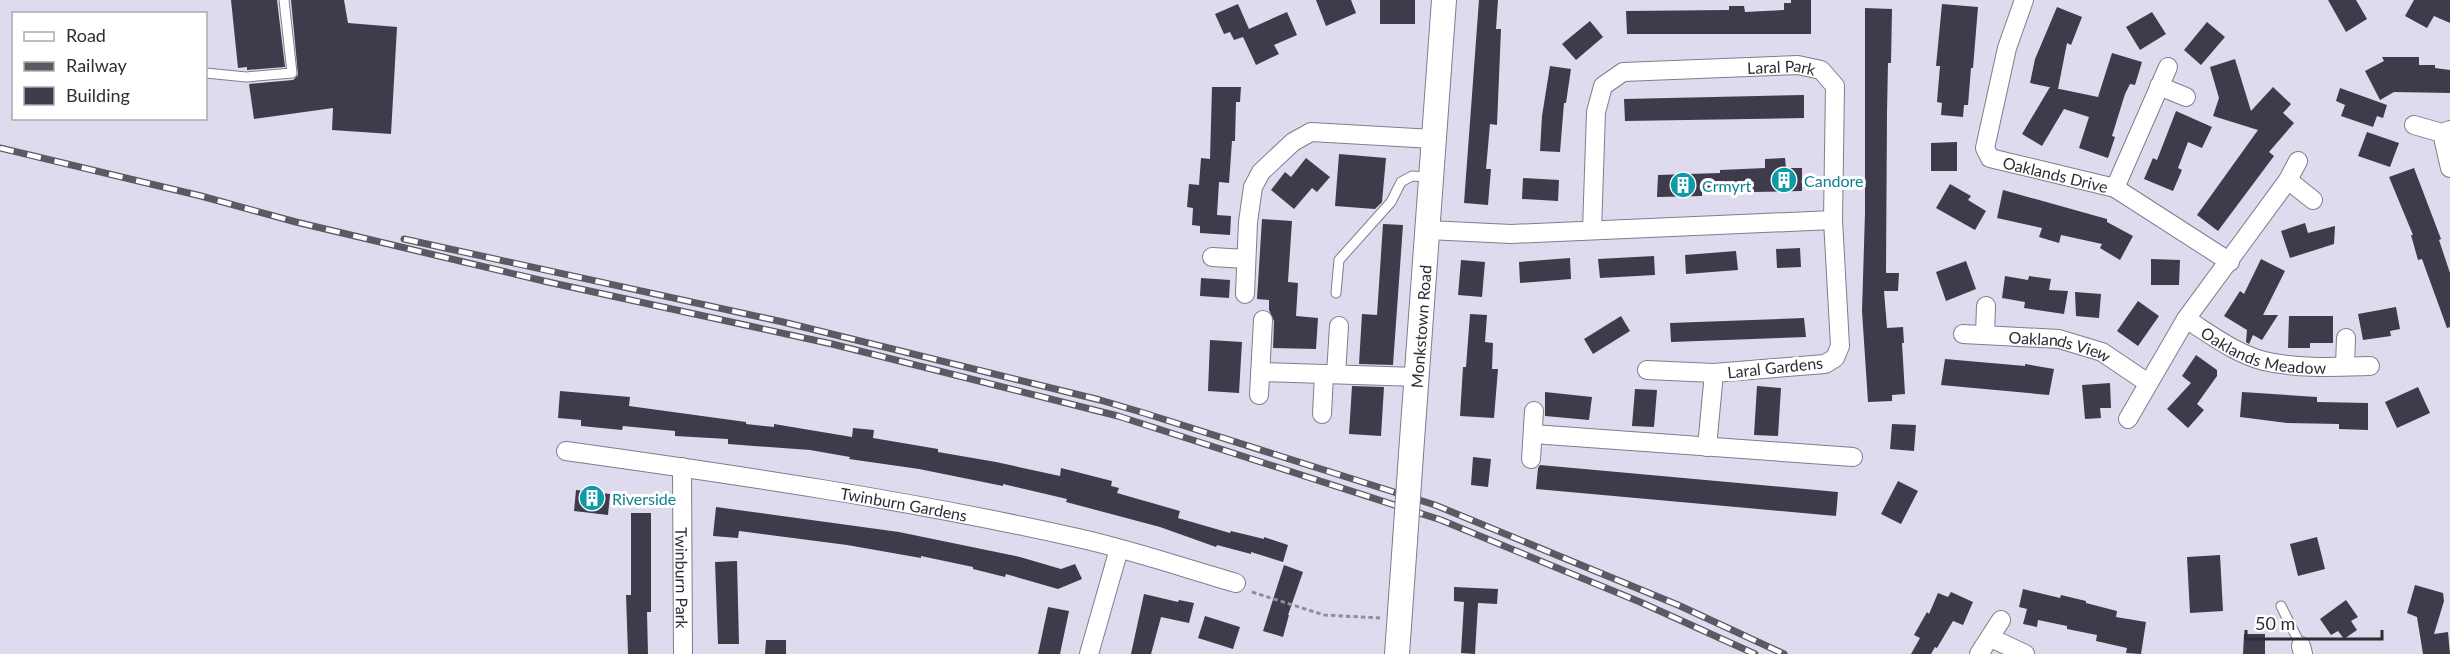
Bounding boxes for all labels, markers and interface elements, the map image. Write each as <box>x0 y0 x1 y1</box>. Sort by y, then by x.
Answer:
legend <box>12 12 207 120</box>
text: Road <box>66 24 106 46</box>
text: Railway <box>66 54 127 76</box>
street label: Laral Park <box>1747 55 1818 78</box>
text: Building <box>66 84 130 106</box>
street label: Oaklands Drive <box>2001 152 2110 196</box>
building icon: Candore <box>1769 165 1799 195</box>
building icon: Crmyrt <box>1668 170 1698 200</box>
place label: Candore <box>1804 171 1864 190</box>
place label: Crmyrt <box>1702 176 1751 195</box>
street label: Monkstown Road <box>1406 264 1434 389</box>
street label: Oaklands Meadow <box>2198 322 2327 377</box>
street label: Oaklands View <box>2008 327 2115 365</box>
street label: Laral Gardens <box>1726 353 1824 381</box>
building icon: Riverside <box>577 483 607 513</box>
street label: Twinburn Gardens <box>839 483 969 524</box>
place label: Riverside <box>612 489 676 508</box>
street label: Twinburn Park <box>673 527 692 630</box>
scale bar <box>2246 603 2382 641</box>
text: 50 m <box>2255 612 2295 634</box>

